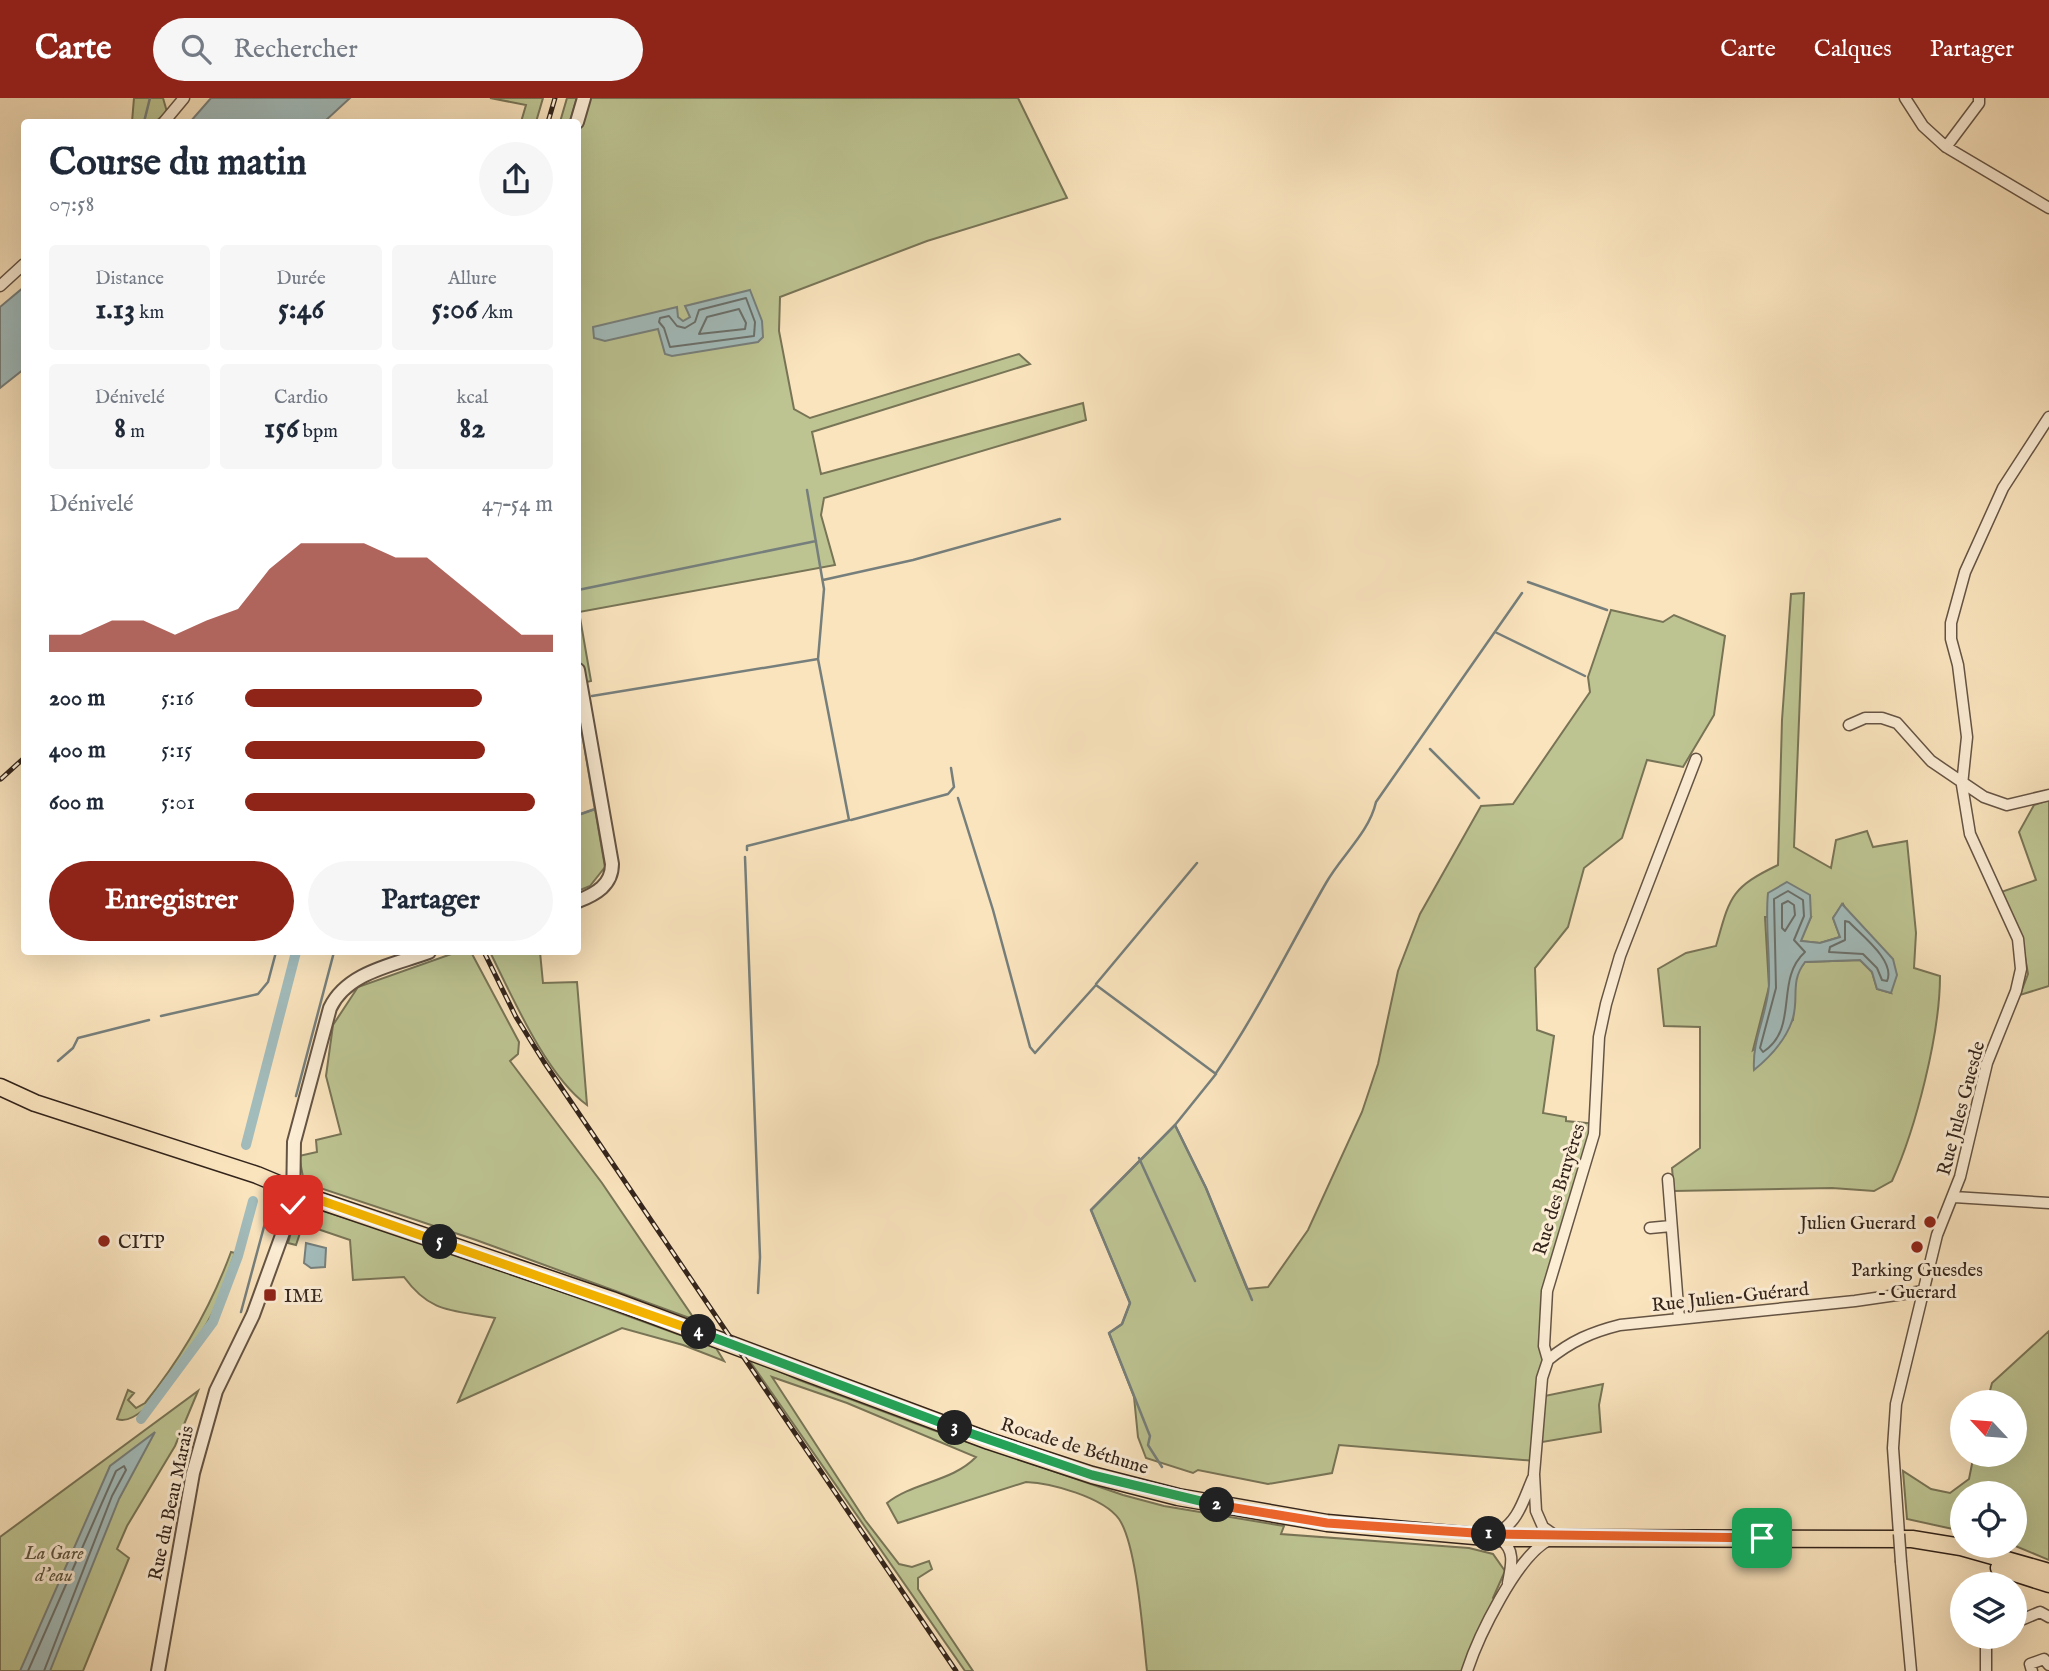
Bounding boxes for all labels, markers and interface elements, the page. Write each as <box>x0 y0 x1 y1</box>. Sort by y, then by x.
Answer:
search box <box>153 18 643 81</box>
text: Carte <box>35 28 111 70</box>
icon: search <box>177 30 215 68</box>
text: Rechercher <box>233 33 358 66</box>
text: Carte <box>1720 34 1776 65</box>
text: Calques <box>1814 34 1892 65</box>
text: Partager <box>1930 34 2014 65</box>
text: Course du matin <box>49 140 307 188</box>
button: share <box>479 142 553 216</box>
text: 07:58 <box>49 190 94 219</box>
text: Distance <box>95 267 164 291</box>
text: Durée <box>276 267 326 291</box>
text: Allure <box>448 267 497 291</box>
text: 1.13 <box>95 291 135 329</box>
text: 5:46 <box>278 291 324 329</box>
text: 5:06 <box>432 291 478 329</box>
text: km <box>135 301 164 325</box>
text: /km <box>478 301 513 325</box>
text: Dénivelé <box>95 386 165 410</box>
text: Cardio <box>274 386 328 410</box>
text: kcal <box>456 386 488 410</box>
text: 8 <box>114 410 126 448</box>
text: 156 <box>264 410 299 448</box>
text: 82 <box>459 410 485 448</box>
text: m <box>126 420 145 444</box>
text: bpm <box>299 420 338 444</box>
text: Dénivelé <box>49 490 134 519</box>
text: 47–54 m <box>482 490 553 519</box>
text: 200 m <box>49 684 105 713</box>
text: 5:16 <box>161 684 194 713</box>
text: 400 m <box>49 736 106 765</box>
text: 5:15 <box>161 736 192 765</box>
text: 600 m <box>49 788 104 817</box>
text: 5:01 <box>161 788 195 817</box>
button: Enregistrer <box>49 861 294 941</box>
button: Partager <box>308 861 553 941</box>
street label: Rue Jules Guesde <box>1932 1038 1991 1178</box>
street label: Rue des Bruyères <box>1529 1121 1591 1258</box>
pin <box>263 1175 323 1235</box>
icon: check <box>274 1186 312 1224</box>
place label: Julien Guerard <box>1798 1212 1917 1236</box>
marker: Julien Guerard <box>1922 1214 1938 1230</box>
pin: 5 <box>422 1224 458 1260</box>
text: 5 <box>436 1229 443 1253</box>
place label: CITP <box>118 1231 165 1255</box>
marker: CITP <box>96 1233 112 1249</box>
marker: Parking Guesdes - Guerard <box>1909 1239 1925 1255</box>
place label: Parking Guesdes - Guerard <box>1851 1259 1983 1305</box>
street label: Rue Julien-Guérard <box>1650 1278 1811 1318</box>
place label: IME <box>284 1285 323 1309</box>
marker: IME <box>262 1287 278 1303</box>
pin: 4 <box>682 1314 716 1350</box>
text: 4 <box>694 1319 703 1343</box>
north arrow <box>1950 1390 2026 1466</box>
map controls <box>1950 1390 2027 1649</box>
pin: 3 <box>937 1410 972 1446</box>
street label: Rocade de Béthune <box>998 1413 1152 1481</box>
text: 3 <box>951 1415 958 1439</box>
street label: Rue du Beau Marais <box>144 1424 200 1583</box>
button: locate <box>1950 1481 2027 1558</box>
pin: 2 <box>1200 1488 1234 1522</box>
text: 2 <box>1212 1492 1221 1516</box>
pin <box>1732 1508 1792 1568</box>
pin: 1 <box>1472 1516 1506 1552</box>
icon: arrive <box>1743 1519 1781 1557</box>
text: 1 <box>1485 1521 1492 1545</box>
park label: La Gare d'eau <box>23 1542 84 1588</box>
button: layers <box>1950 1572 2027 1649</box>

